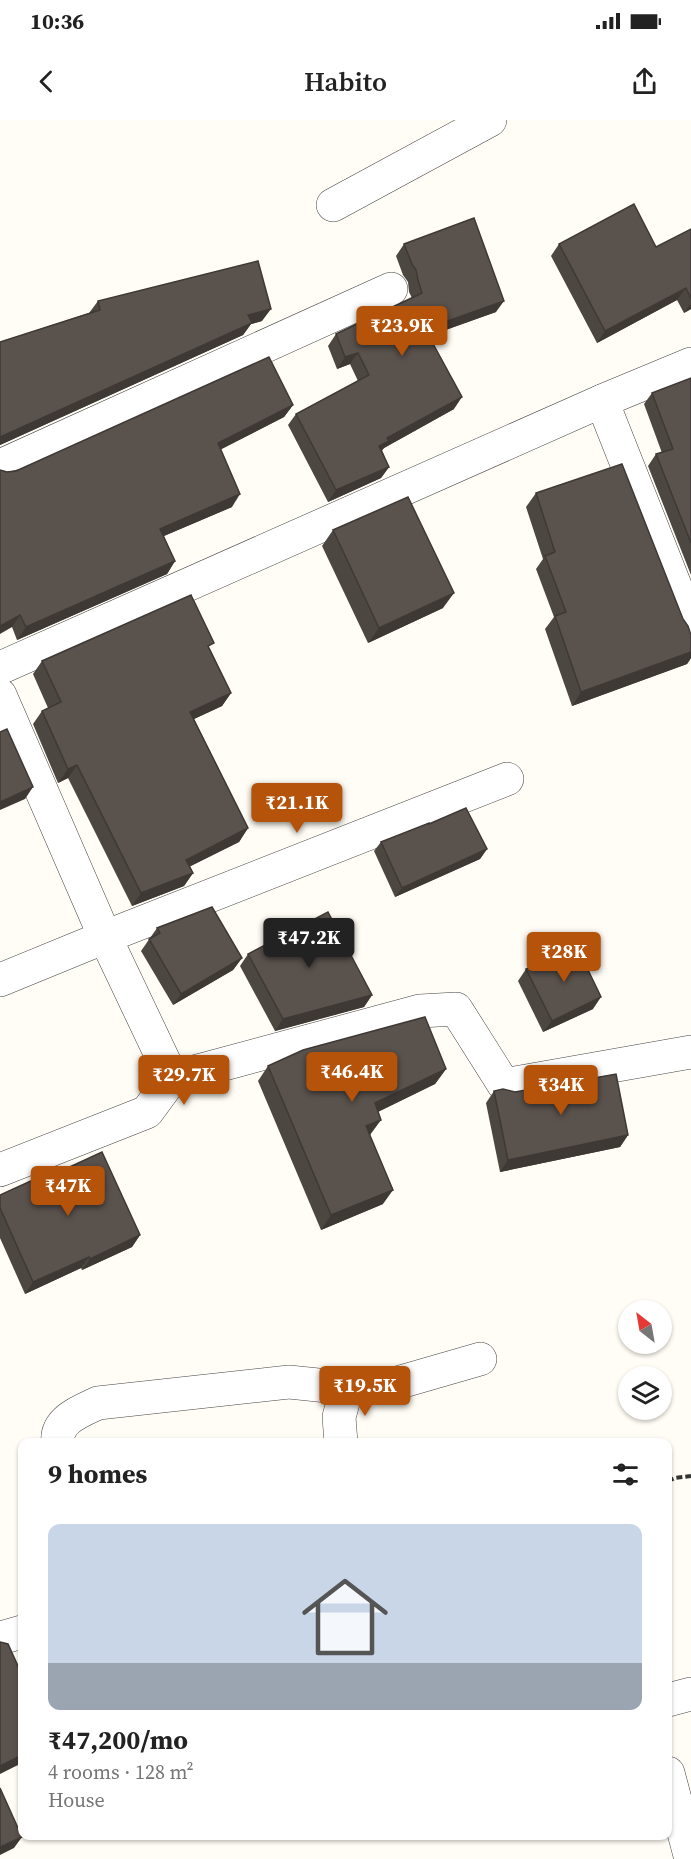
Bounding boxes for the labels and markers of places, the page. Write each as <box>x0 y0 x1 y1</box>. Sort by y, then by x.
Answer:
pin: ₹23.9K <box>353 306 451 357</box>
pin: ₹21.1K <box>248 783 346 834</box>
pin: ₹47.2K <box>260 918 358 969</box>
pin: ₹28K <box>528 932 600 983</box>
pin: ₹46.4K <box>303 1052 401 1103</box>
pin: ₹29.7K <box>135 1055 233 1106</box>
pin: ₹34K <box>525 1065 597 1116</box>
pin: ₹47K <box>32 1166 104 1217</box>
pin: ₹19.5K <box>316 1366 414 1417</box>

